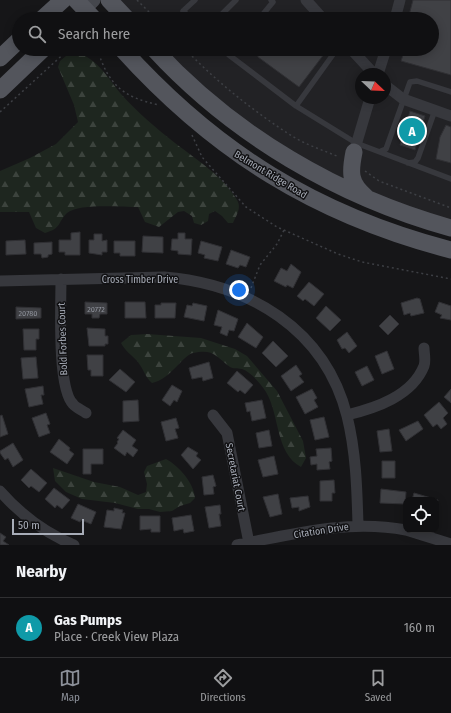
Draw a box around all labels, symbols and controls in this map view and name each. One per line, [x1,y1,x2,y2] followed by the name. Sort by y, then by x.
[12,12,439,56] search box
[26,23,48,45] icon: search
[58,25,130,43] text: Search here
[355,68,391,104] north arrow
[399,116,425,146] pin: A
[232,148,309,201] street label: Belmont Ridge Road
[102,274,178,286] street label: Cross Timber Drive
[229,280,249,300] your location
[56,302,70,376] street label: Bold Forbes Court
[87,305,105,314] house number: 20772
[19,309,37,318] house number: 20780
[223,442,248,513] street label: Secretariat Court
[403,497,439,533] map controls
[403,497,439,533] button: locate
[12,517,84,536] scale bar
[18,519,40,532] text: 50 m
[293,521,350,541] street label: Citation Drive
[16,561,67,582] text: Nearby
[54,611,122,629] text: Gas Pumps
[25,620,33,635] text: A
[404,620,435,635] text: 160 m
[54,629,179,644] text: Place · Creek View Plaza
[59,667,81,704] tab: Map
[200,667,246,704] tab: Directions
[365,667,392,704] tab: Saved

